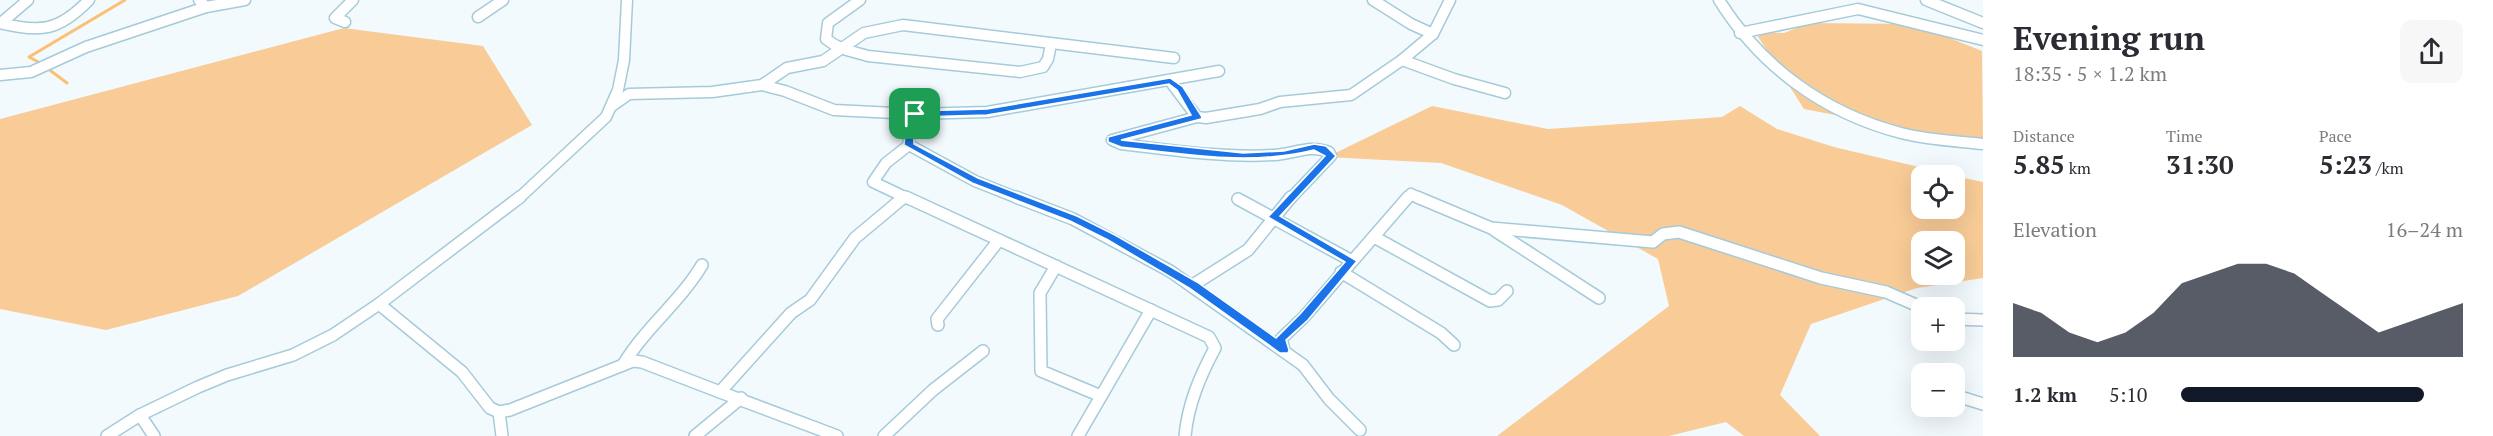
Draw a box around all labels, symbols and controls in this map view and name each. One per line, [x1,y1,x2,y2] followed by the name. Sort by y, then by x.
[2013,16,2205,59] text: Evening run
[2400,20,2463,83] button: share
[2013,60,2167,87] text: 18:35 · 5 × 1.2 km
[889,88,940,139] pin
[898,97,931,130] icon: arrive
[2013,125,2075,147] text: Distance
[2166,125,2203,147] text: Time
[2319,125,2352,147] text: Pace
[2013,147,2065,181] text: 5.85
[2166,147,2234,181] text: 31:30
[2319,147,2372,181] text: 5:23
[2065,157,2091,179] text: km
[2372,157,2403,179] text: /km
[1911,165,1965,417] map controls
[1911,165,1965,219] button: locate
[2013,216,2097,243] text: Elevation
[2386,216,2463,243] text: 16–24 m
[1911,231,1965,285] button: layers
[1911,297,1965,351] button: +
[1911,363,1965,417] button: −
[2013,381,2077,408] text: 1.2 km
[2109,381,2148,408] text: 5:10

